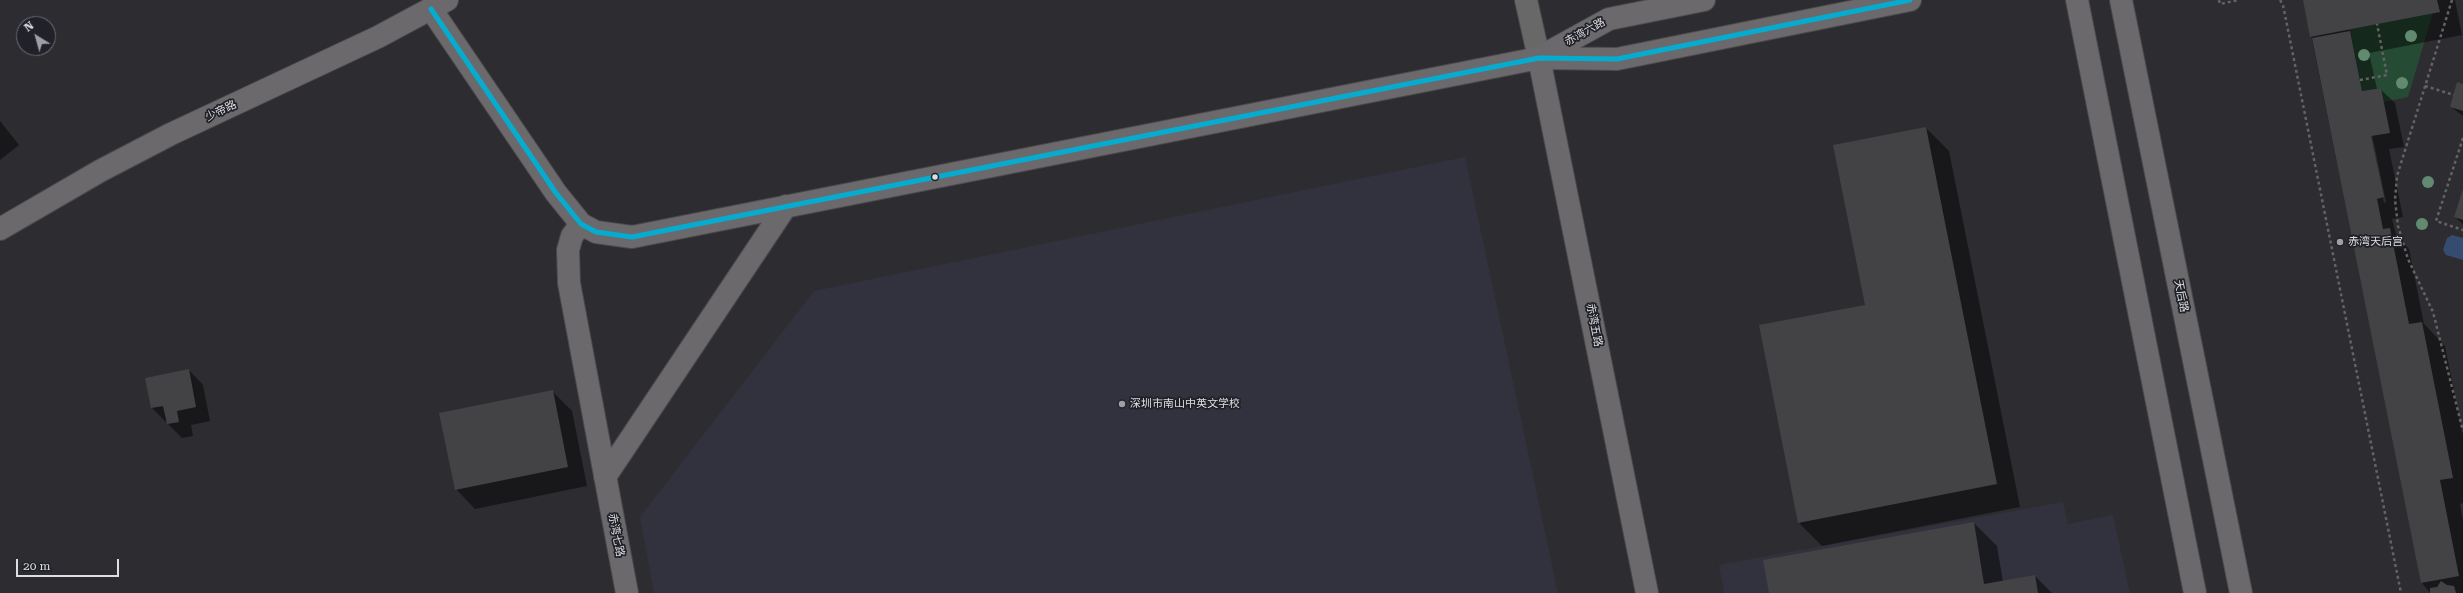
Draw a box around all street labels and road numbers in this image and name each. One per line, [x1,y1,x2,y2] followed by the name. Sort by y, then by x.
[1563,16,1607,48] street label: 赤湾六路
[203,98,239,124] street label: 少帝路
[2171,279,2191,313] street label: 天后路
[1583,302,1605,348] street label: 赤湾五路
[605,512,627,558] street label: 赤湾七路

